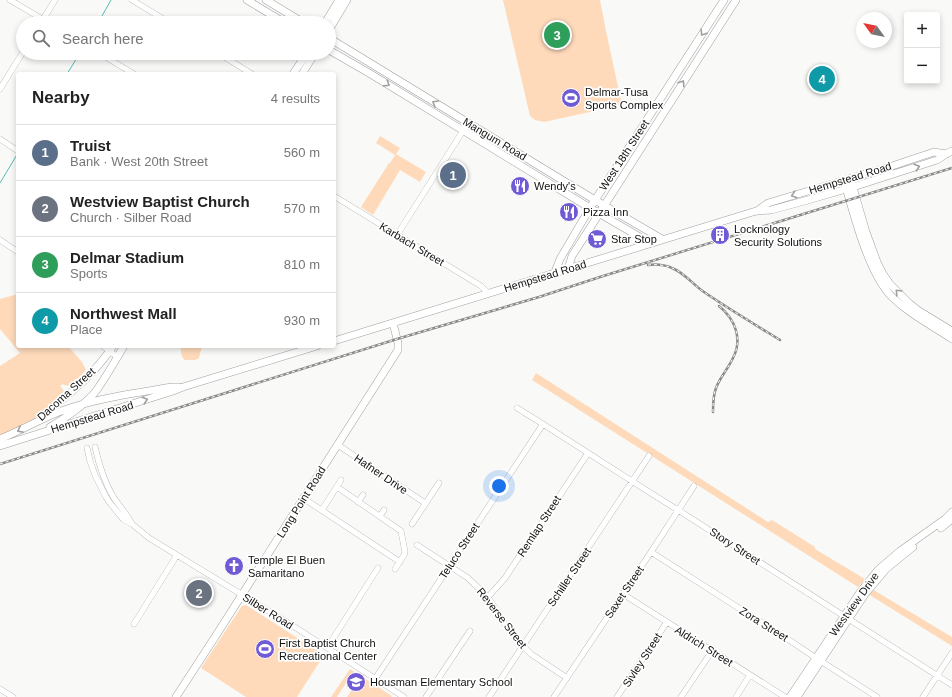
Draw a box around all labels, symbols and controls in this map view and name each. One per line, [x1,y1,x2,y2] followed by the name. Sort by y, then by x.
[856,12,892,48] north arrow
[904,12,940,84] map controls
[904,12,940,48] button: +
[16,16,336,60] search box
[544,20,570,50] pin: 3
[30,27,52,49] icon: search
[700,28,707,35] one-way arrow
[62,30,144,47] text: Search here
[904,48,940,84] button: −
[809,64,835,94] pin: 4
[383,79,390,86] one-way arrow
[677,80,685,87] one-way arrow
[585,86,664,111] place label: Delmar-Tusa Sports Complex
[560,87,582,109] sports icon: Delmar-Tusa Sports Complex
[32,88,90,107] text: Nearby
[271,91,320,106] text: 4 results
[432,100,439,107] one-way arrow
[461,115,529,163] street label: Mangum Road
[597,117,651,193] street label: West 18th Street
[70,137,111,154] text: Truist
[41,145,49,160] text: 1
[284,145,320,160] text: 560 m
[70,154,208,169] text: Bank · West 20th Street
[440,160,466,190] pin: 1
[807,160,893,196] street label: Hempstead Road
[913,163,920,172] one-way arrow
[509,175,531,197] restaurant icon: Wendy's
[534,180,576,192] place label: Wendy's
[790,190,797,199] one-way arrow
[70,193,250,210] text: Westview Baptist Church
[41,201,49,216] text: 2
[284,201,320,216] text: 570 m
[558,201,580,223] restaurant icon: Pizza Inn
[583,206,628,218] place label: Pizza Inn
[70,210,191,225] text: Church · Silber Road
[377,220,447,268] street label: Karbach Street
[734,223,823,248] place label: Locknology Security Solutions
[709,224,731,246] building icon: Locknology Security Solutions
[586,228,608,250] supermarket icon: Star Stop
[611,233,657,245] place label: Star Stop
[70,249,184,266] text: Delmar Stadium
[41,257,49,272] text: 3
[284,257,320,272] text: 810 m
[502,258,588,294] street label: Hempstead Road
[70,266,108,281] text: Sports
[895,289,903,297] one-way arrow
[70,305,177,322] text: Northwest Mall
[41,313,49,328] text: 4
[284,313,320,328] text: 930 m
[70,322,103,337] text: Place
[35,365,97,423] street label: Dacoma Street
[141,396,148,405] one-way arrow
[49,399,135,435] street label: Hempstead Road
[17,425,24,432] one-way arrow
[352,452,410,496] street label: Hafner Drive
[274,464,328,540] street label: Long Point Road
[489,476,509,496] your location
[515,493,563,559] street label: Remlap Street
[436,521,482,581] street label: Teluco Street
[707,525,763,567] street label: Story Street
[545,545,593,609] street label: Schiller Street
[248,554,325,579] place label: Temple El Buen Samaritano
[223,555,245,577] church icon: Temple El Buen Samaritano
[602,564,646,620] street label: Saxet Street
[827,570,881,638] street label: Westview Drive
[186,578,212,608] pin: 2
[475,585,529,651] street label: Reverse Street
[240,591,296,631] street label: Silber Road
[737,604,791,644] street label: Zora Street
[673,623,735,669] street label: Aldrich Street
[620,631,664,689] street label: Sivley Street
[279,637,377,662] place label: First Baptist Church Recreational Center
[254,638,276,660] sports icon: First Baptist Church Recreational Center
[345,671,367,693] school or university icon: Housman Elementary School
[370,676,512,688] place label: Housman Elementary School

